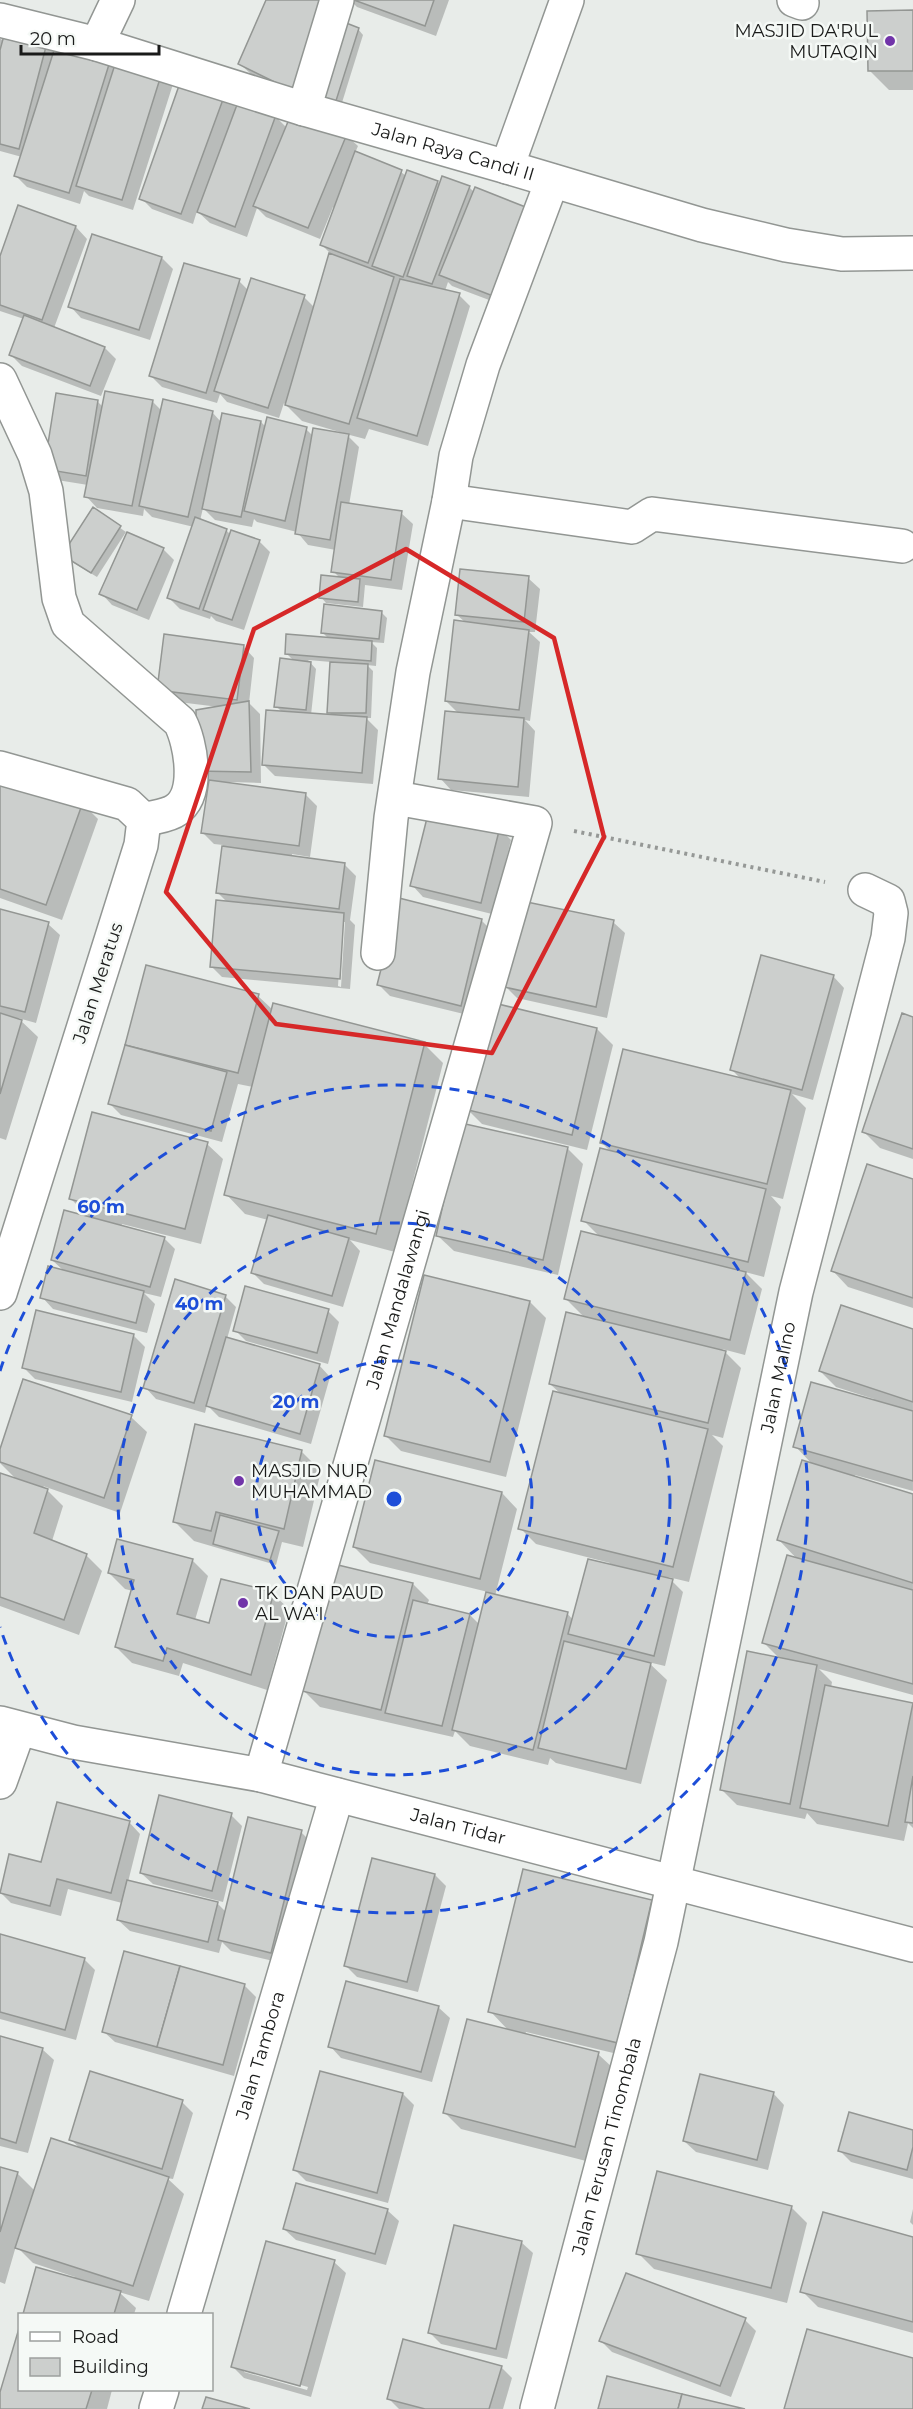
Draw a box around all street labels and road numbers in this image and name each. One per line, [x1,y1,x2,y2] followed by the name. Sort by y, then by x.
[368,118,537,186] street label: Jalan Raya Candi II
[68,920,128,1047] street label: Jalan Meratus
[361,1207,434,1393] street label: Jalan Mandalawangi
[756,1320,801,1436] street label: Jalan Malino
[407,1803,508,1849] street label: Jalan Tidar
[231,1989,290,2122] street label: Jalan Tambora
[567,2035,646,2258] street label: Jalan Terusan Tinombala

